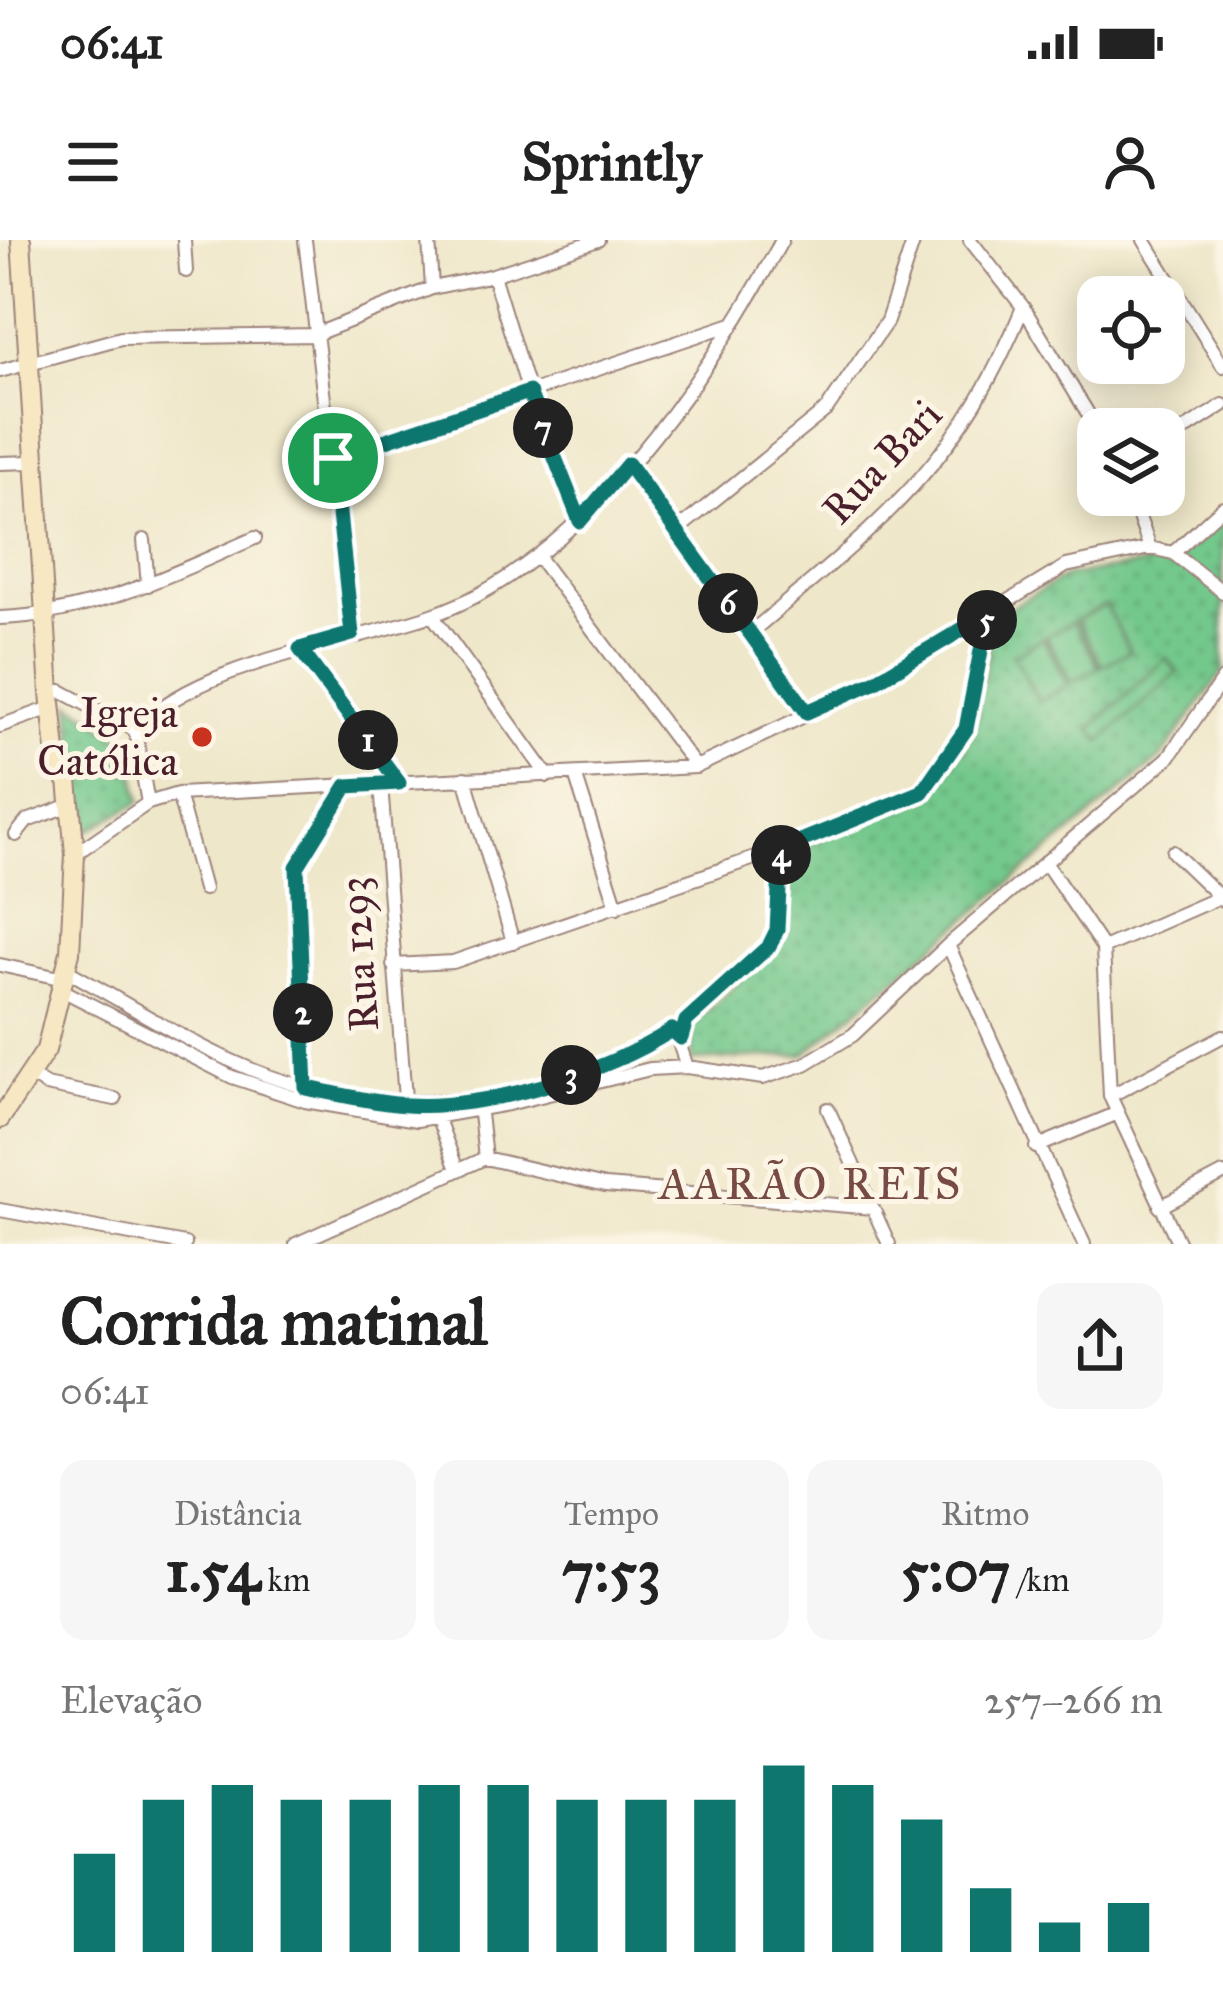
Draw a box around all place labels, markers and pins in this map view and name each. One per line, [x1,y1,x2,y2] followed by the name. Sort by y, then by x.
[513,398,573,458] pin: 7
[282,407,384,509] pin
[698,573,758,633] pin: 6
[957,590,1017,650] pin: 5
[37,687,178,787] place label: Igreja Católica
[338,710,398,770] pin: 1
[189,724,215,750] marker: Igreja Católica
[751,825,811,885] pin: 4
[273,983,333,1043] pin: 2
[541,1045,601,1105] pin: 3

